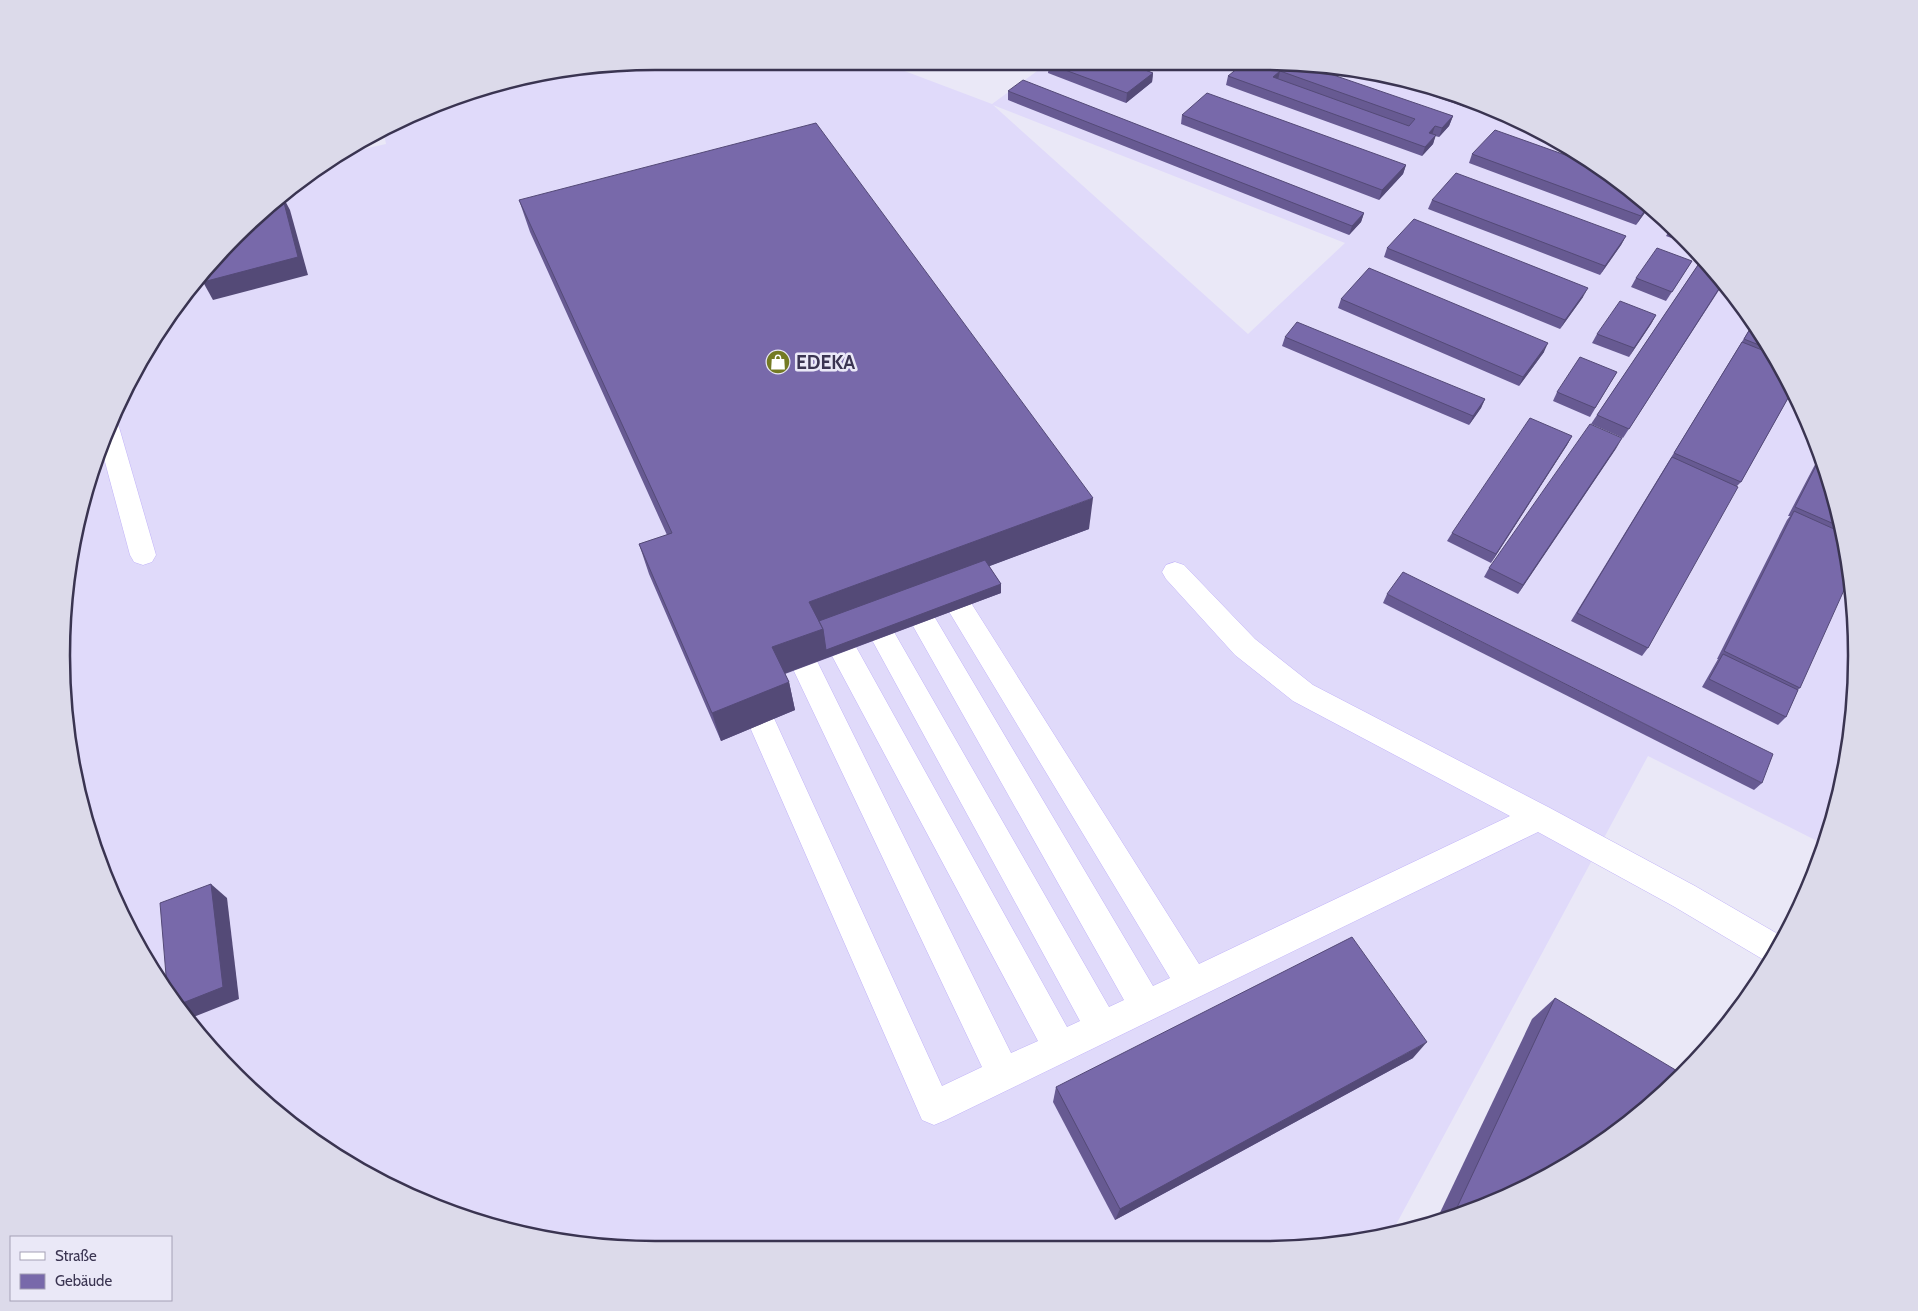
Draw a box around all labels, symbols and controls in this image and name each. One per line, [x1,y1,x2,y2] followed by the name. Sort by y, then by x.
[765,349,791,375] shop icon: EDEKA
[796,351,855,374] place label: EDEKA
[10,1236,172,1301] legend
[55,1247,97,1265] text: Straße
[55,1272,112,1290] text: Gebäude

